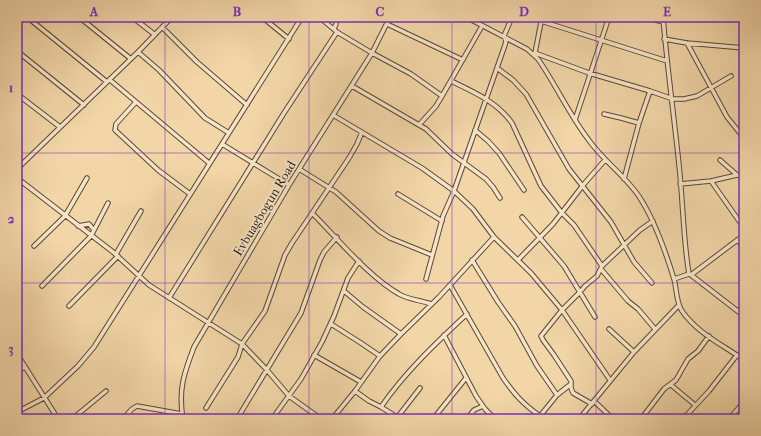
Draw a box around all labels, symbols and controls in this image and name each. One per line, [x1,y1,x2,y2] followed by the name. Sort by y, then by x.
[89,4,99,19] text: A
[233,4,242,19] text: B
[376,4,385,19] text: C
[519,4,529,19] text: D
[663,4,671,19] text: E
[9,80,14,95] text: 1
[230,157,299,259] street label: Evbuagbogun Road
[8,211,15,226] text: 2
[8,341,14,357] text: 3

